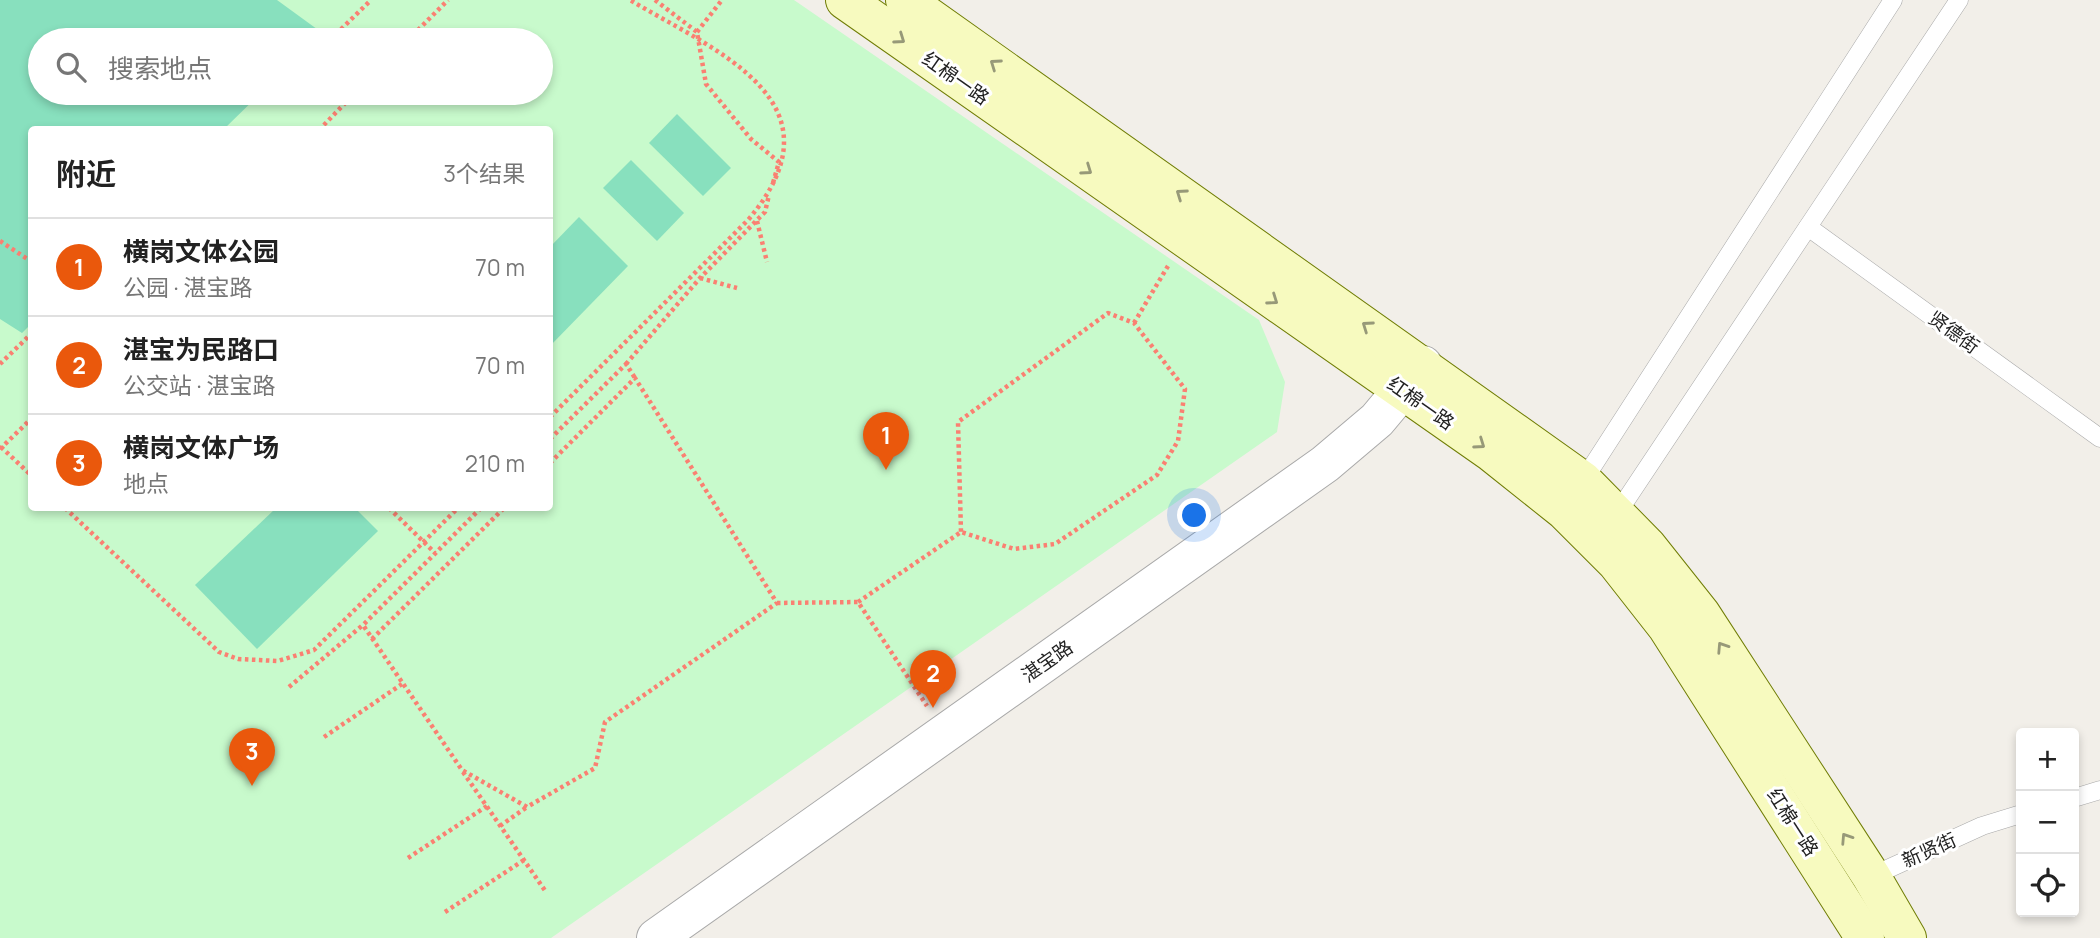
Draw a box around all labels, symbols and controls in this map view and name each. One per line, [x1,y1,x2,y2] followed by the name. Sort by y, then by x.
[28,28,553,105] search box
[892,31,905,43] one-way arrow
[917,46,995,110] street label: 红棉一路
[52,48,90,86] icon: search
[108,50,212,86] text: 搜索地点
[990,60,1003,72] one-way arrow
[56,153,116,194] text: 附近
[443,157,525,189] text: 3个结果
[1079,162,1092,174] one-way arrow
[1176,190,1189,202] one-way arrow
[123,233,279,269] text: 横岗文体公园
[74,251,84,283] text: 1
[475,251,525,283] text: 70 m
[123,271,252,303] text: 公园 · 湛宝路
[1265,292,1278,304] one-way arrow
[1923,305,1985,359] street label: 贤德街
[1362,322,1375,334] one-way arrow
[123,331,279,367] text: 湛宝为民路口
[72,349,86,381] text: 2
[475,349,525,381] text: 70 m
[123,369,275,401] text: 公交站 · 湛宝路
[1382,371,1460,435] street label: 红棉一路
[863,412,909,470] pin: 1
[123,429,279,465] text: 横岗文体广场
[1472,436,1485,449] one-way arrow
[72,447,86,479] text: 3
[465,447,525,479] text: 210 m
[123,467,169,499] text: 地点
[1177,498,1211,532] your location
[1016,634,1078,688] street label: 湛宝路
[1718,642,1731,655] one-way arrow
[910,650,956,708] pin: 2
[229,728,275,786] pin: 3
[2016,728,2079,917] map controls
[2016,728,2079,791] button: +
[1761,783,1825,861] street label: 红棉一路
[2016,791,2079,854] button: −
[1898,827,1960,873] street label: 新贤街
[1842,833,1854,846] one-way arrow
[2016,854,2079,917] button: locate

